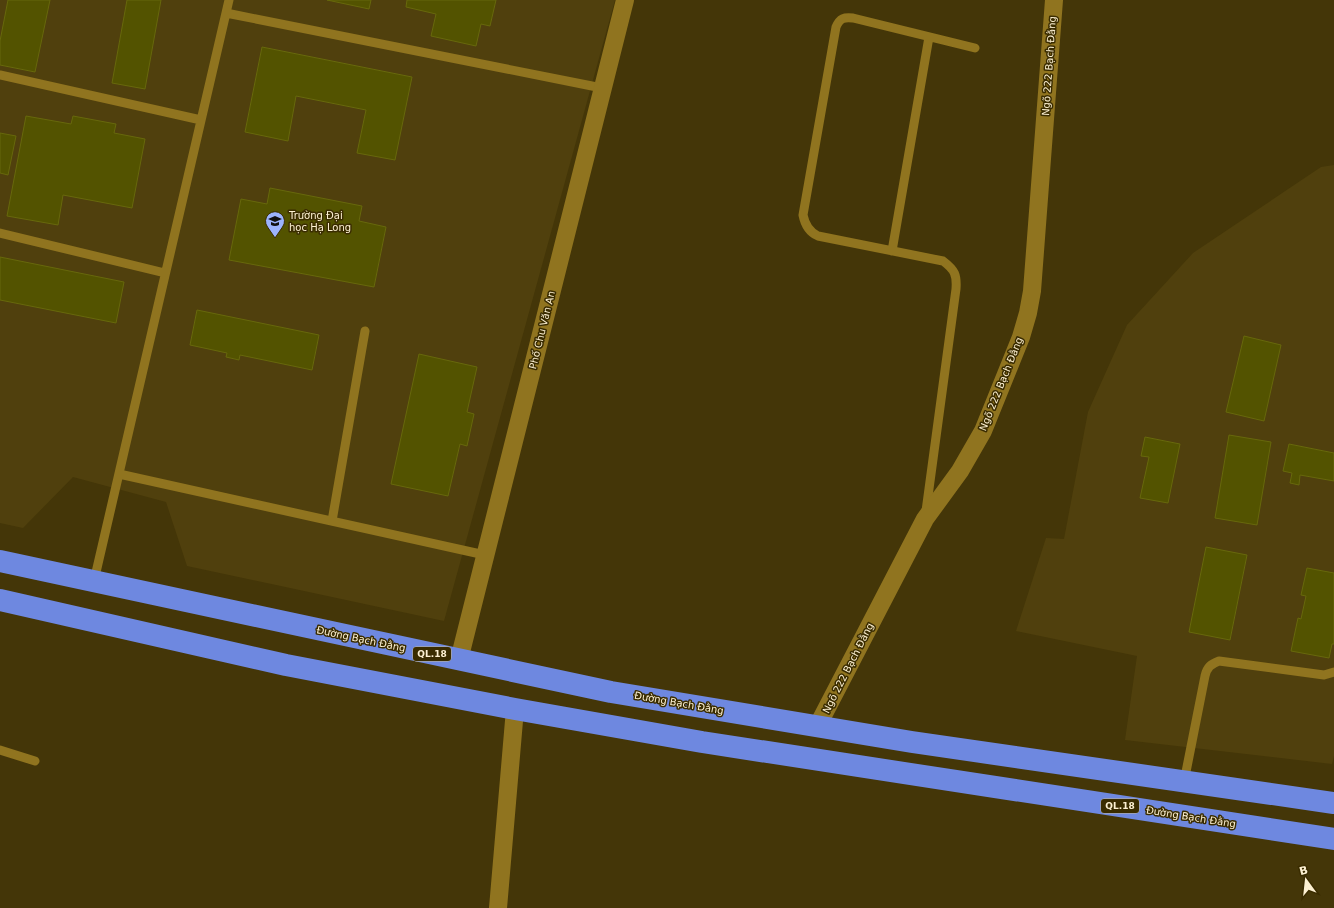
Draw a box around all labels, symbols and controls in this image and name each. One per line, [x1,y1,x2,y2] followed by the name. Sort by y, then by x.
[1039,16,1059,116] street label: Ngõ 222 Bạch Đằng
[264,210,286,238] school or university icon: Trường Đại học Hạ Long
[288,210,351,234] place label: Trường Đại học Hạ Long
[527,290,557,370] street label: Phố Chu Văn An
[976,335,1026,433] street label: Ngõ 222 Bạch Đằng
[820,621,876,715] street label: Ngõ 222 Bạch Đằng
[315,623,407,655] street label: Đường Bạch Đằng
[413,647,451,661] road number: QL.18
[633,689,725,717] street label: Đường Bạch Đằng
[1101,799,1139,813] road number: QL.18
[1145,803,1237,831] street label: Đường Bạch Đằng
[1286,860,1326,900] north arrow
[1298,863,1309,878] text: B

